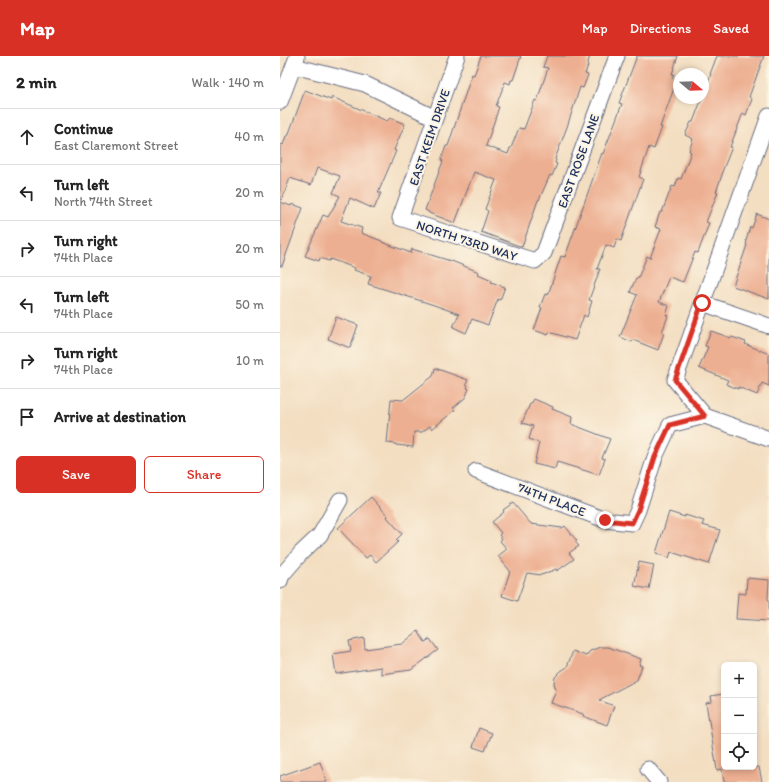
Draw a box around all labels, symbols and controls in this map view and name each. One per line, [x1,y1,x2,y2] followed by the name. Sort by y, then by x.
[20,17,55,40] text: Map
[582,20,608,37] text: Map
[630,20,691,37] text: Directions
[713,20,749,37] text: Saved
[673,68,709,104] north arrow
[16,72,56,92] text: 2 min
[192,75,264,90] text: Walk · 140 m
[406,87,453,187] street label: EAST KEIM DRIVE
[555,112,602,210] street label: EAST ROSE LANE
[54,120,113,138] text: Continue
[16,126,38,148] icon: ahead
[234,129,264,144] text: 40 m
[54,138,178,153] text: East Claremont Street
[54,176,109,194] text: Turn left
[16,182,38,204] icon: left
[235,185,264,200] text: 20 m
[54,194,153,209] text: North 74th Street
[414,217,520,264] street label: NORTH 73RD WAY
[54,232,118,250] text: Turn right
[16,238,38,260] icon: right
[235,241,264,256] text: 20 m
[54,250,113,265] text: 74th Place
[54,288,109,306] text: Turn left
[16,294,38,316] icon: left
[693,294,711,312] route start
[235,297,264,312] text: 50 m
[54,306,113,321] text: 74th Place
[54,344,118,362] text: Turn right
[16,350,38,372] icon: right
[236,353,264,368] text: 10 m
[54,362,113,377] text: 74th Place
[16,406,38,428] icon: arrive
[54,408,186,426] text: Arrive at destination
[16,456,136,493] button: Save
[144,456,264,493] button: Share
[516,480,588,519] street label: 74TH PLACE
[596,511,614,529] route end
[721,662,757,770] map controls
[721,662,757,698] button: +
[721,698,757,734] button: −
[721,734,757,770] button: locate

